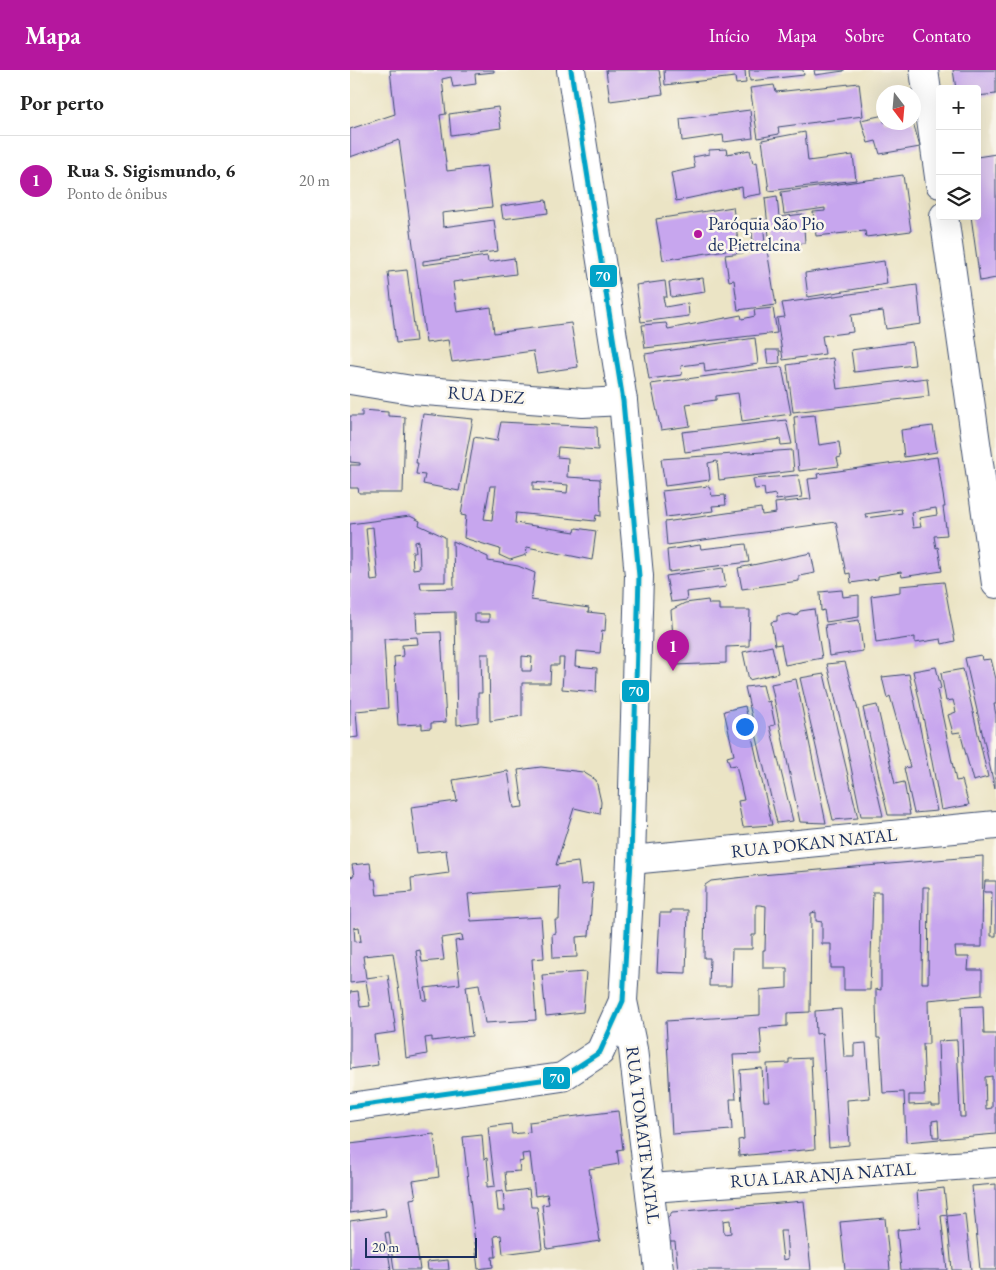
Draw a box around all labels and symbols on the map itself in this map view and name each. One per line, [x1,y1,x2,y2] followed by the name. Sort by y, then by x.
[876,85,921,130] north arrow
[708,212,825,256] place label: Paróquia São Pio de Pietrelcina
[692,228,704,240] marker: Paróquia São Pio de Pietrelcina
[589,264,618,288] line badge: 70
[596,267,611,285] text: 70
[447,380,525,409] street label: RUA DEZ
[657,630,689,671] pin: 1
[621,679,650,703] line badge: 70
[629,682,644,700] text: 70
[732,714,758,740] your location
[730,822,899,863] street label: RUA POKAN NATAL
[621,1045,666,1226] street label: RUA TOMATE NATAL
[542,1066,571,1090] line badge: 70
[550,1069,565,1087] text: 70
[729,1157,917,1192] street label: RUA LARANJA NATAL
[365,1235,478,1258] scale bar

